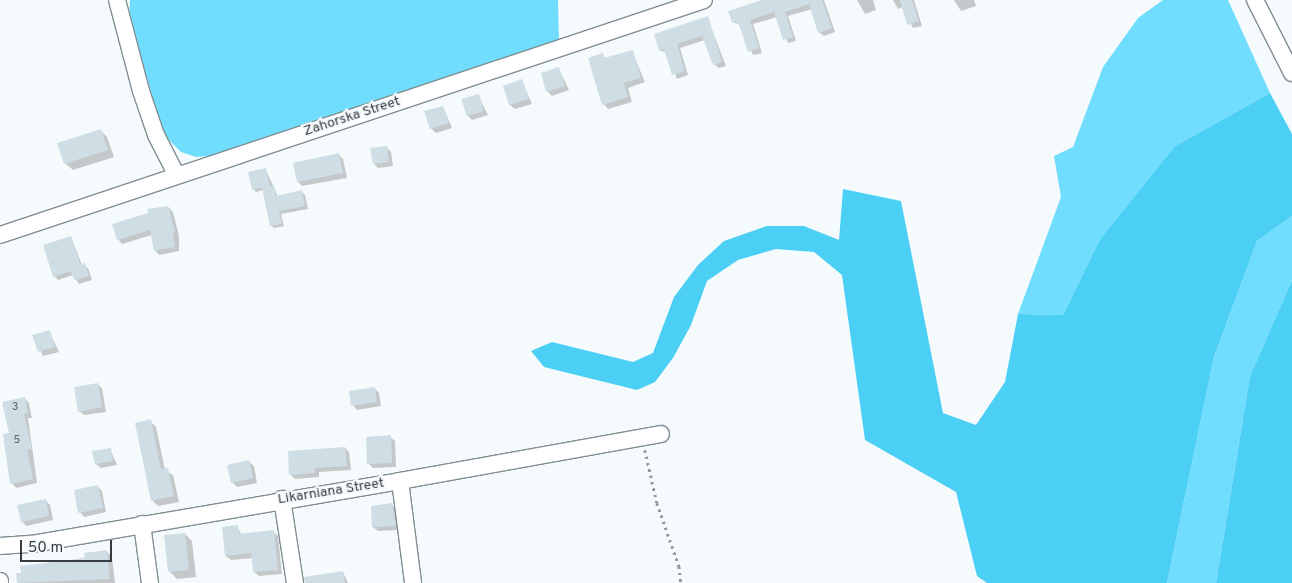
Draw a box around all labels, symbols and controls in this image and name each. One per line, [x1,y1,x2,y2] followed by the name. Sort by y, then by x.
[302,93,402,141] street label: Zahorska Street
[12,400,18,414] house number: 3
[14,433,20,447] house number: 5
[277,475,385,509] street label: Likarniana Street
[22,530,115,562] scale bar
[28,539,63,558] text: 50 m

